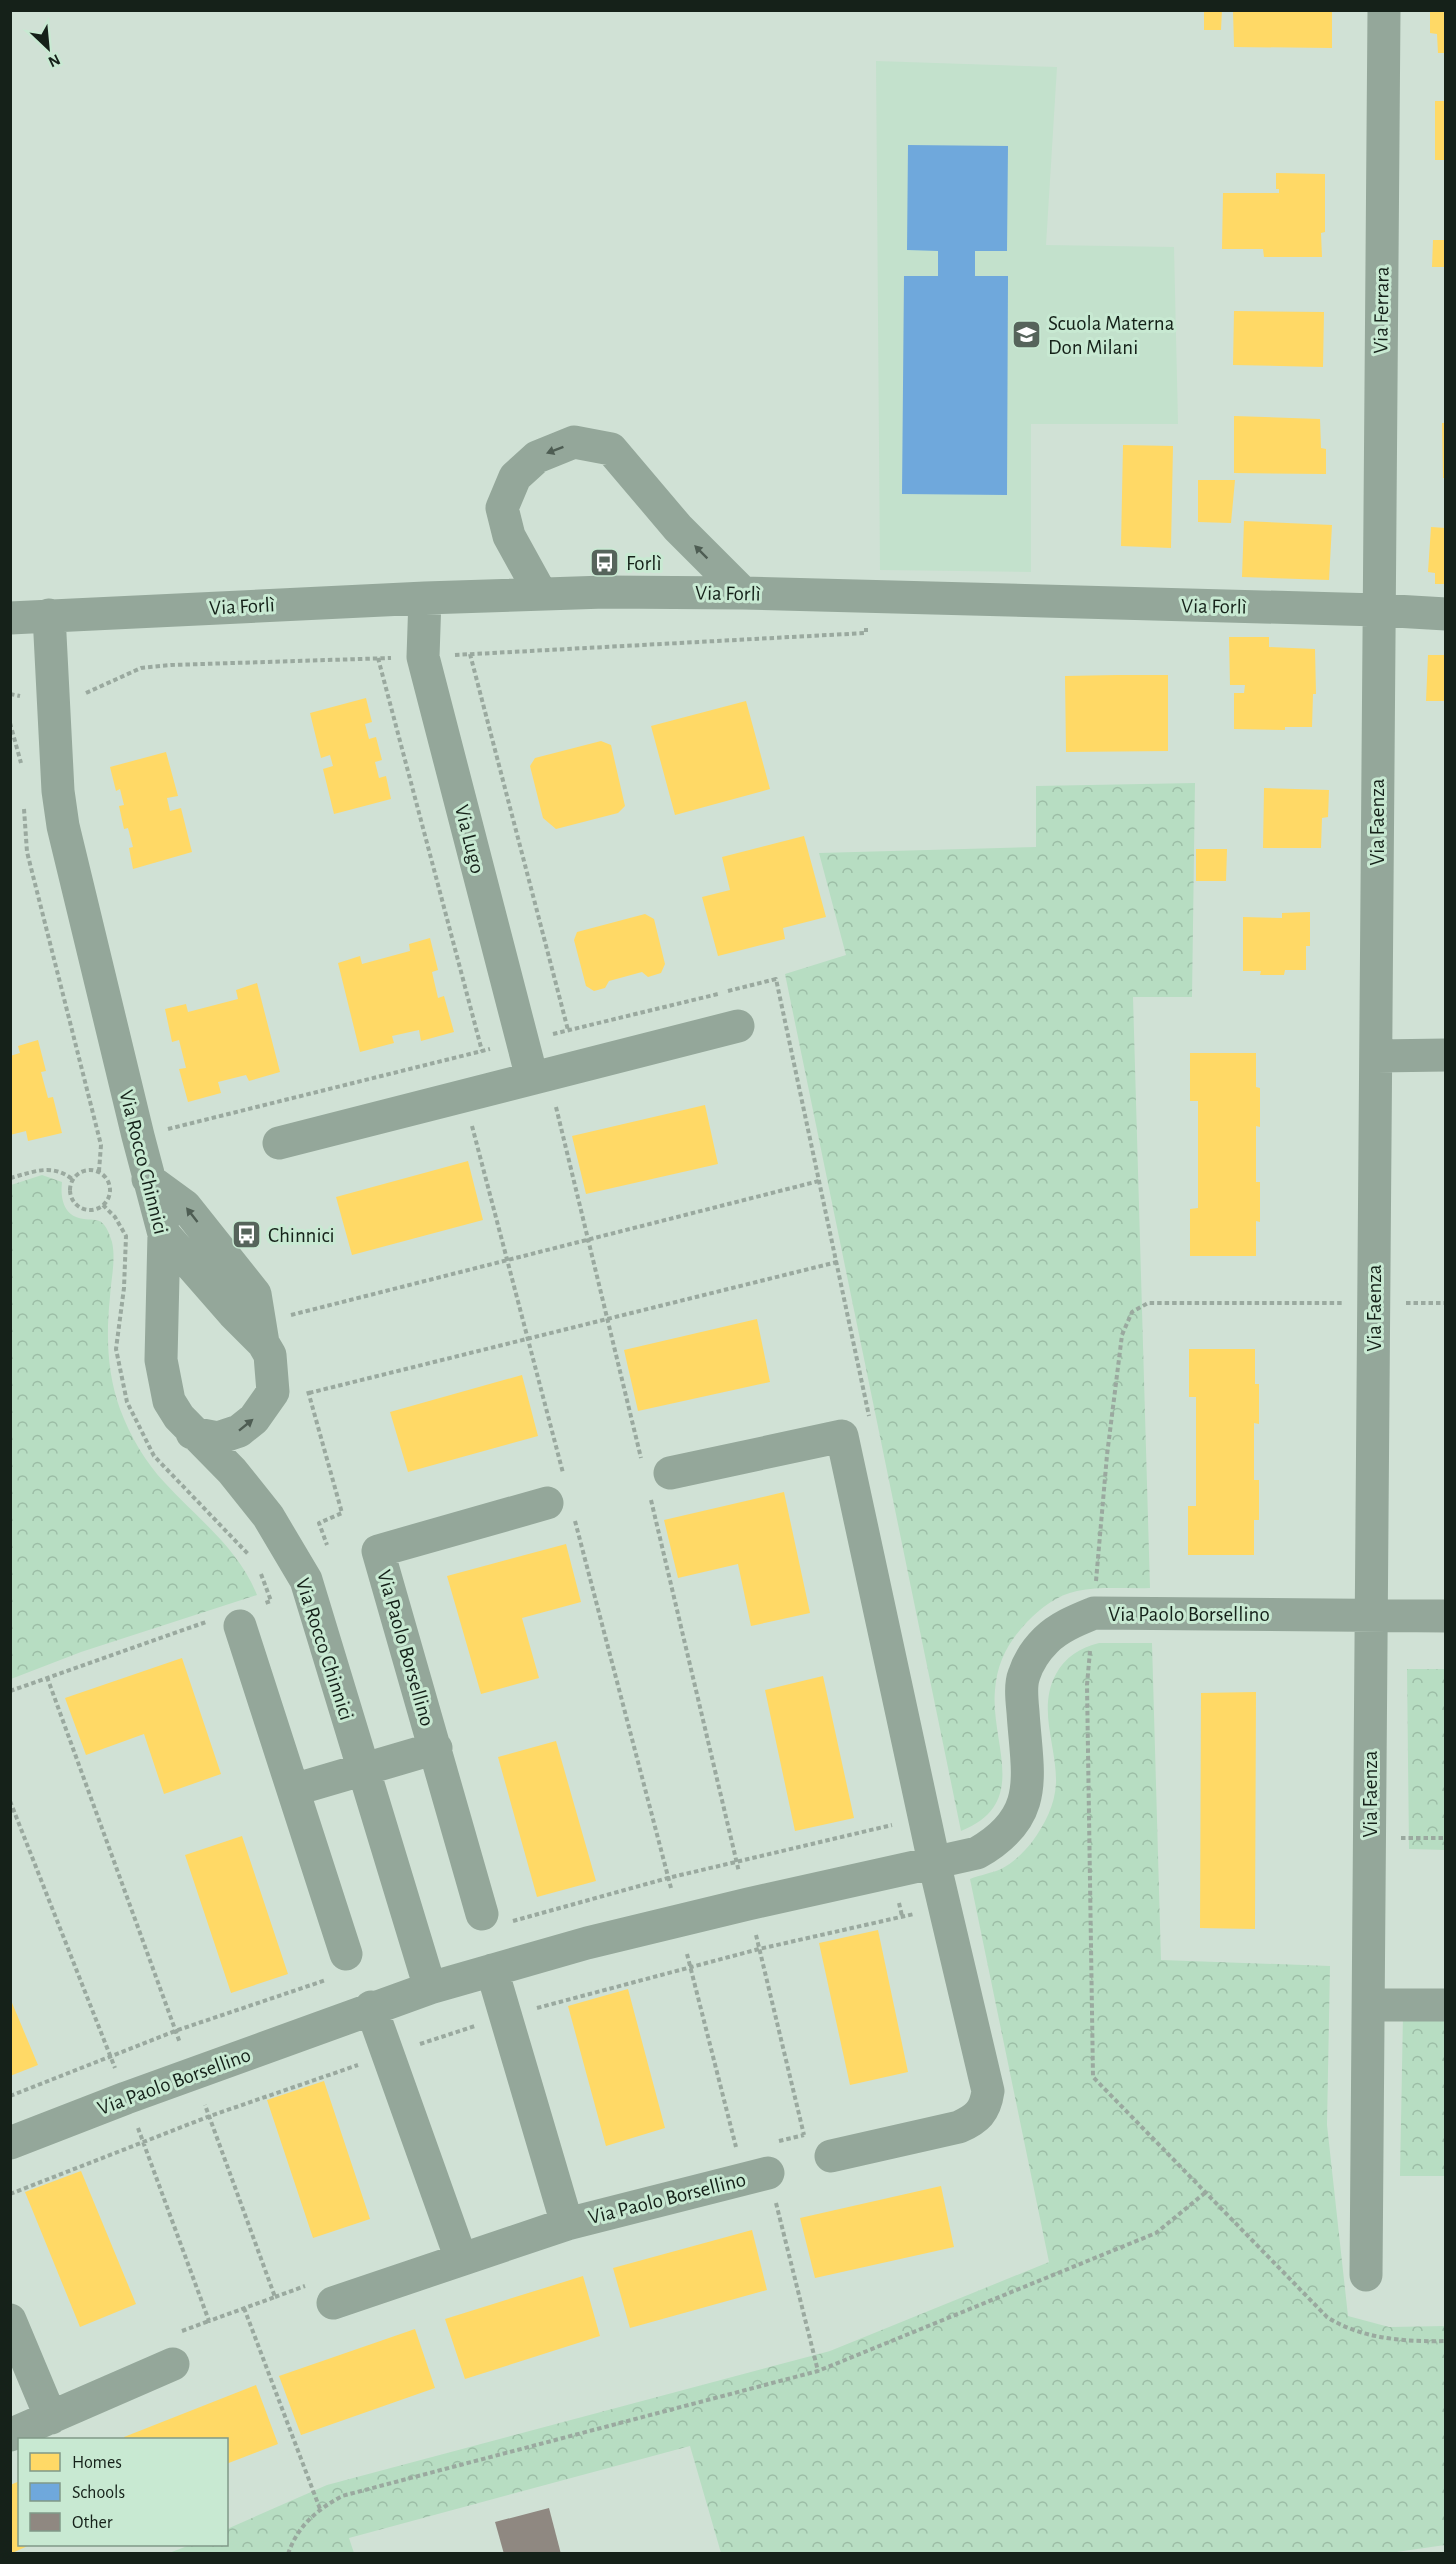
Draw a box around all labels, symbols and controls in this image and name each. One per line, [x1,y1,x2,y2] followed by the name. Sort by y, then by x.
[18,18,78,78] north arrow
[46,51,63,70] text: N
[1370,266,1393,354] street label: Via Ferrara
[1048,313,1175,358] place label: Scuola Materna Don Milani
[1011,319,1043,351] school or university icon: Scuola Materna Don Milani
[545,445,563,455] one-way arrow
[695,545,709,559] one-way arrow
[589,547,621,579] bus stop icon: Forlì
[626,553,662,574] place label: Forlì
[695,582,761,605] street label: Via Forlì
[209,594,275,619] street label: Via Forlì
[1181,595,1247,618] street label: Via Forlì
[1367,778,1388,866] street label: Via Faenza
[451,803,488,876] street label: Via Lugo
[115,1088,172,1236] street label: Via Rocco Chinnici
[185,1207,198,1223] one-way arrow
[231,1219,263,1251] bus stop icon: Chinnici
[268,1225,335,1246] place label: Chinnici
[1364,1264,1385,1352] street label: Via Faenza
[239,1419,254,1432] one-way arrow
[373,1568,438,1729] street label: Via Paolo Borsellino
[292,1576,357,1723] street label: Via Rocco Chinnici
[1108,1604,1270,1625] street label: Via Paolo Borsellino
[1360,1750,1381,1838] street label: Via Faenza
[95,2044,254,2119] street label: Via Paolo Borsellino
[586,2169,748,2228] street label: Via Paolo Borsellino
[18,2438,228,2546] legend
[72,2454,122,2472] text: Homes
[72,2484,125,2502] text: Schools
[72,2514,113,2532] text: Other

